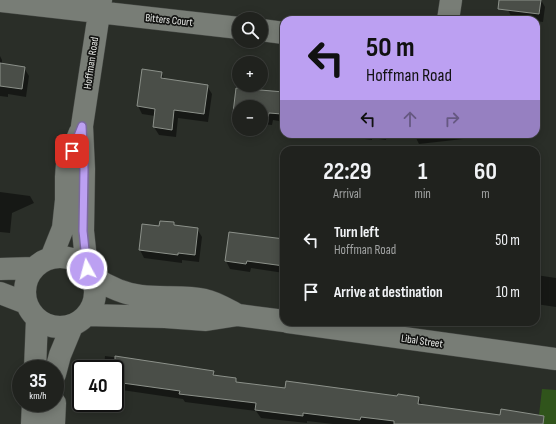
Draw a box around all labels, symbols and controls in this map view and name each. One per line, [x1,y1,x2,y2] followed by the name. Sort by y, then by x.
[145,11,194,29] street label: Bitters Court
[232,12,268,136] map controls
[232,12,268,48] button: search
[366,31,415,64] text: 50 m
[300,32,352,84] icon: left
[81,36,101,90] street label: Hoffman Road
[232,56,268,92] button: +
[366,65,452,86] text: Hoffman Road
[232,100,268,136] button: −
[357,108,379,130] icon: left
[399,108,421,130] icon: ahead
[441,108,463,130] icon: right
[55,134,89,168] pin
[61,140,83,162] icon: arrive
[323,157,371,186] text: 22:29
[418,157,427,186] text: 1
[474,157,497,186] text: 60
[333,186,361,202] text: Arrival
[415,186,431,202] text: min
[481,186,490,202] text: m
[334,223,379,242] text: Turn left
[300,229,322,251] icon: left
[495,231,520,250] text: 50 m
[334,242,396,258] text: Hoffman Road
[66,248,108,290] position arrow
[300,281,322,303] icon: arrive
[334,283,443,302] text: Arrive at destination
[496,283,520,302] text: 10 m
[400,332,444,350] street label: Libal Street
[72,360,124,412] speed limit sign: 40
[29,369,47,393] text: 35
[29,390,47,402] text: km/h

